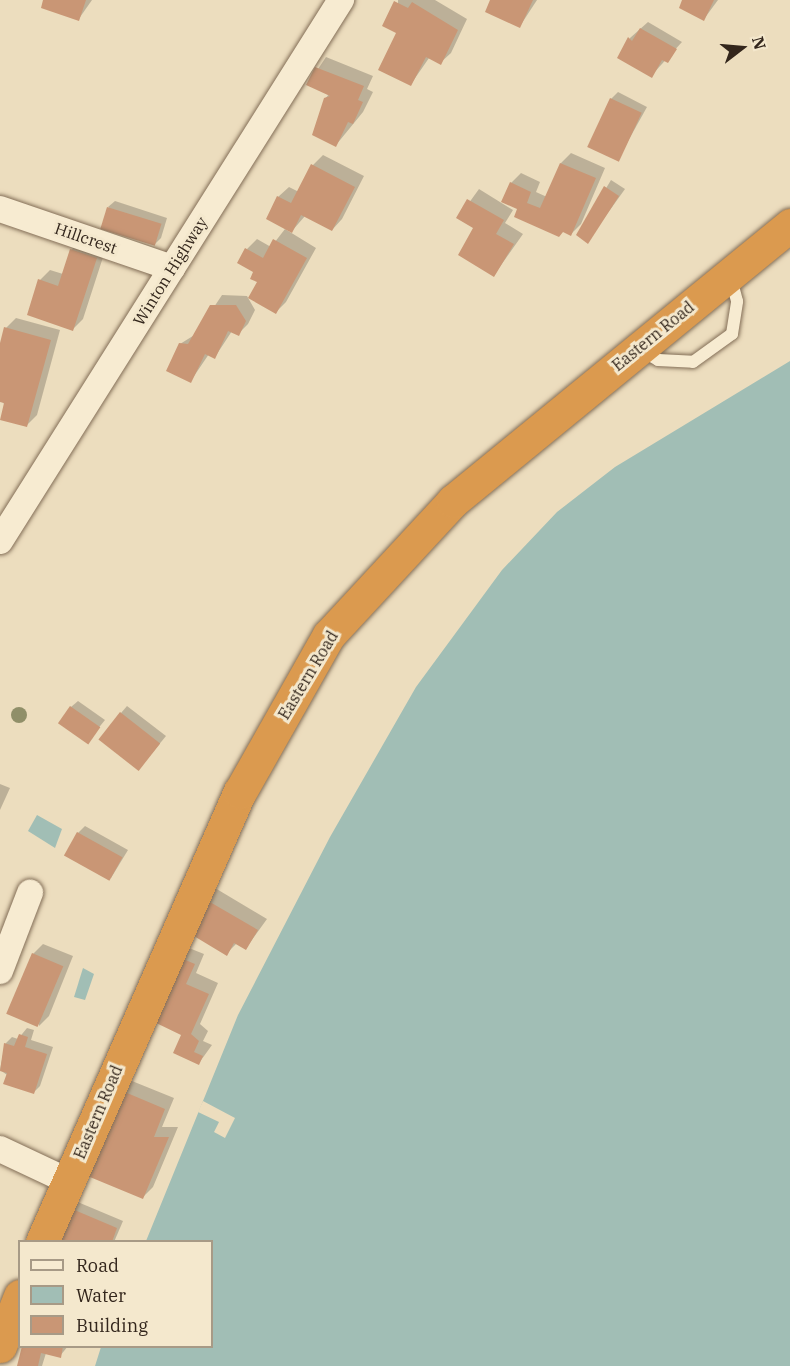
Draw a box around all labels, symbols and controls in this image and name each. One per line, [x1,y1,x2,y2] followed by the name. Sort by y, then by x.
[712,18,772,78] north arrow
[748,34,771,52] text: N
[129,213,211,329] street label: Winton Highway
[52,218,120,258] street label: Hillcrest
[608,297,698,375] street label: Eastern Road
[274,627,342,723] street label: Eastern Road
[70,1062,126,1162] street label: Eastern Road
[18,1240,213,1348] legend
[76,1254,119,1277] text: Road
[76,1284,126,1307] text: Water
[76,1314,148,1337] text: Building

